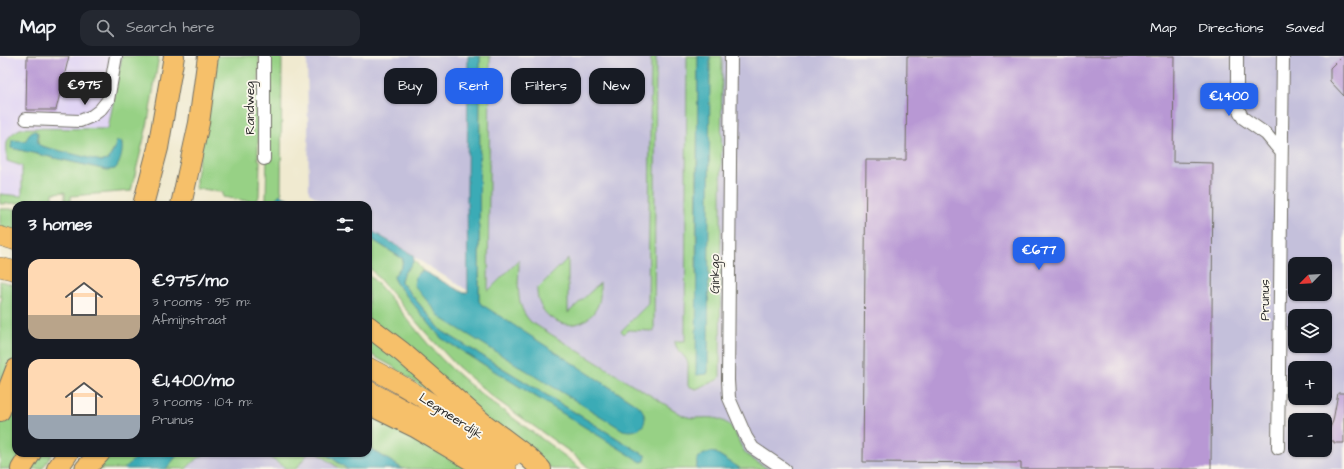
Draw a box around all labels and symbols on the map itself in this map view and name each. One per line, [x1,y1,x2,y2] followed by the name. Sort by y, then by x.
[61,72,109,106] pin: €975
[241,81,260,135] street label: Randweg
[1196,83,1262,117] pin: €1,400
[1015,237,1063,271] pin: €677
[706,254,725,294] street label: Ginkgo
[1288,257,1332,301] north arrow
[1256,279,1274,321] street label: Prunus
[415,389,487,444] street label: Legmeerdijk

